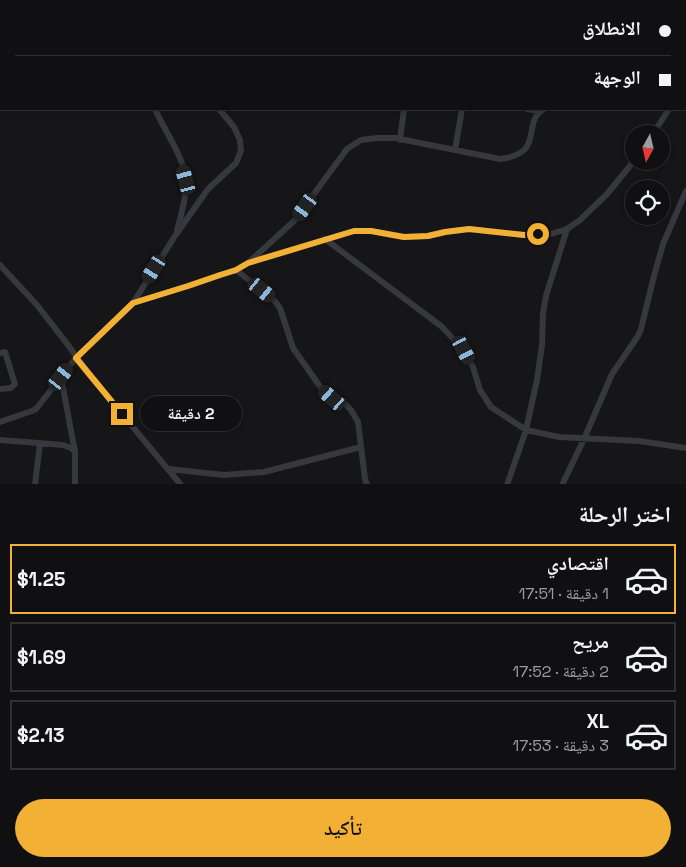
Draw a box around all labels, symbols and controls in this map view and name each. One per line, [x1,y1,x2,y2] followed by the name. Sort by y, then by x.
[582,16,641,41] text: الانطلاق
[593,65,641,90] text: الوجهة
[625,125,670,170] north arrow
[625,125,670,225] map controls
[174,164,197,196] car
[625,180,670,225] button: locate
[290,190,319,224] car
[527,223,549,245] route start
[139,252,168,286] car
[245,275,278,305] car
[450,333,477,367] car
[45,361,76,393] car
[315,382,348,414] car
[140,396,242,432] callout: 2 دقيقة
[111,403,133,425] route end
[168,403,214,424] text: 2 دقيقة
[579,500,671,528] text: اختر الرحلة
[547,551,609,576] text: اقتصادي
[624,557,669,602] icon: car
[17,567,65,592] text: $1.25
[519,583,609,604] text: 1 دقيقة · 17:51
[572,629,609,654] text: مريح
[624,635,669,680] icon: car
[17,645,66,670] text: $1.69
[513,661,609,682] text: 2 دقيقة · 17:52
[586,709,609,734] text: XL
[624,713,669,758] icon: car
[17,723,65,748] text: $2.13
[512,735,609,756] text: 3 دقيقة · 17:53
[15,799,671,857] button: تأكيد

